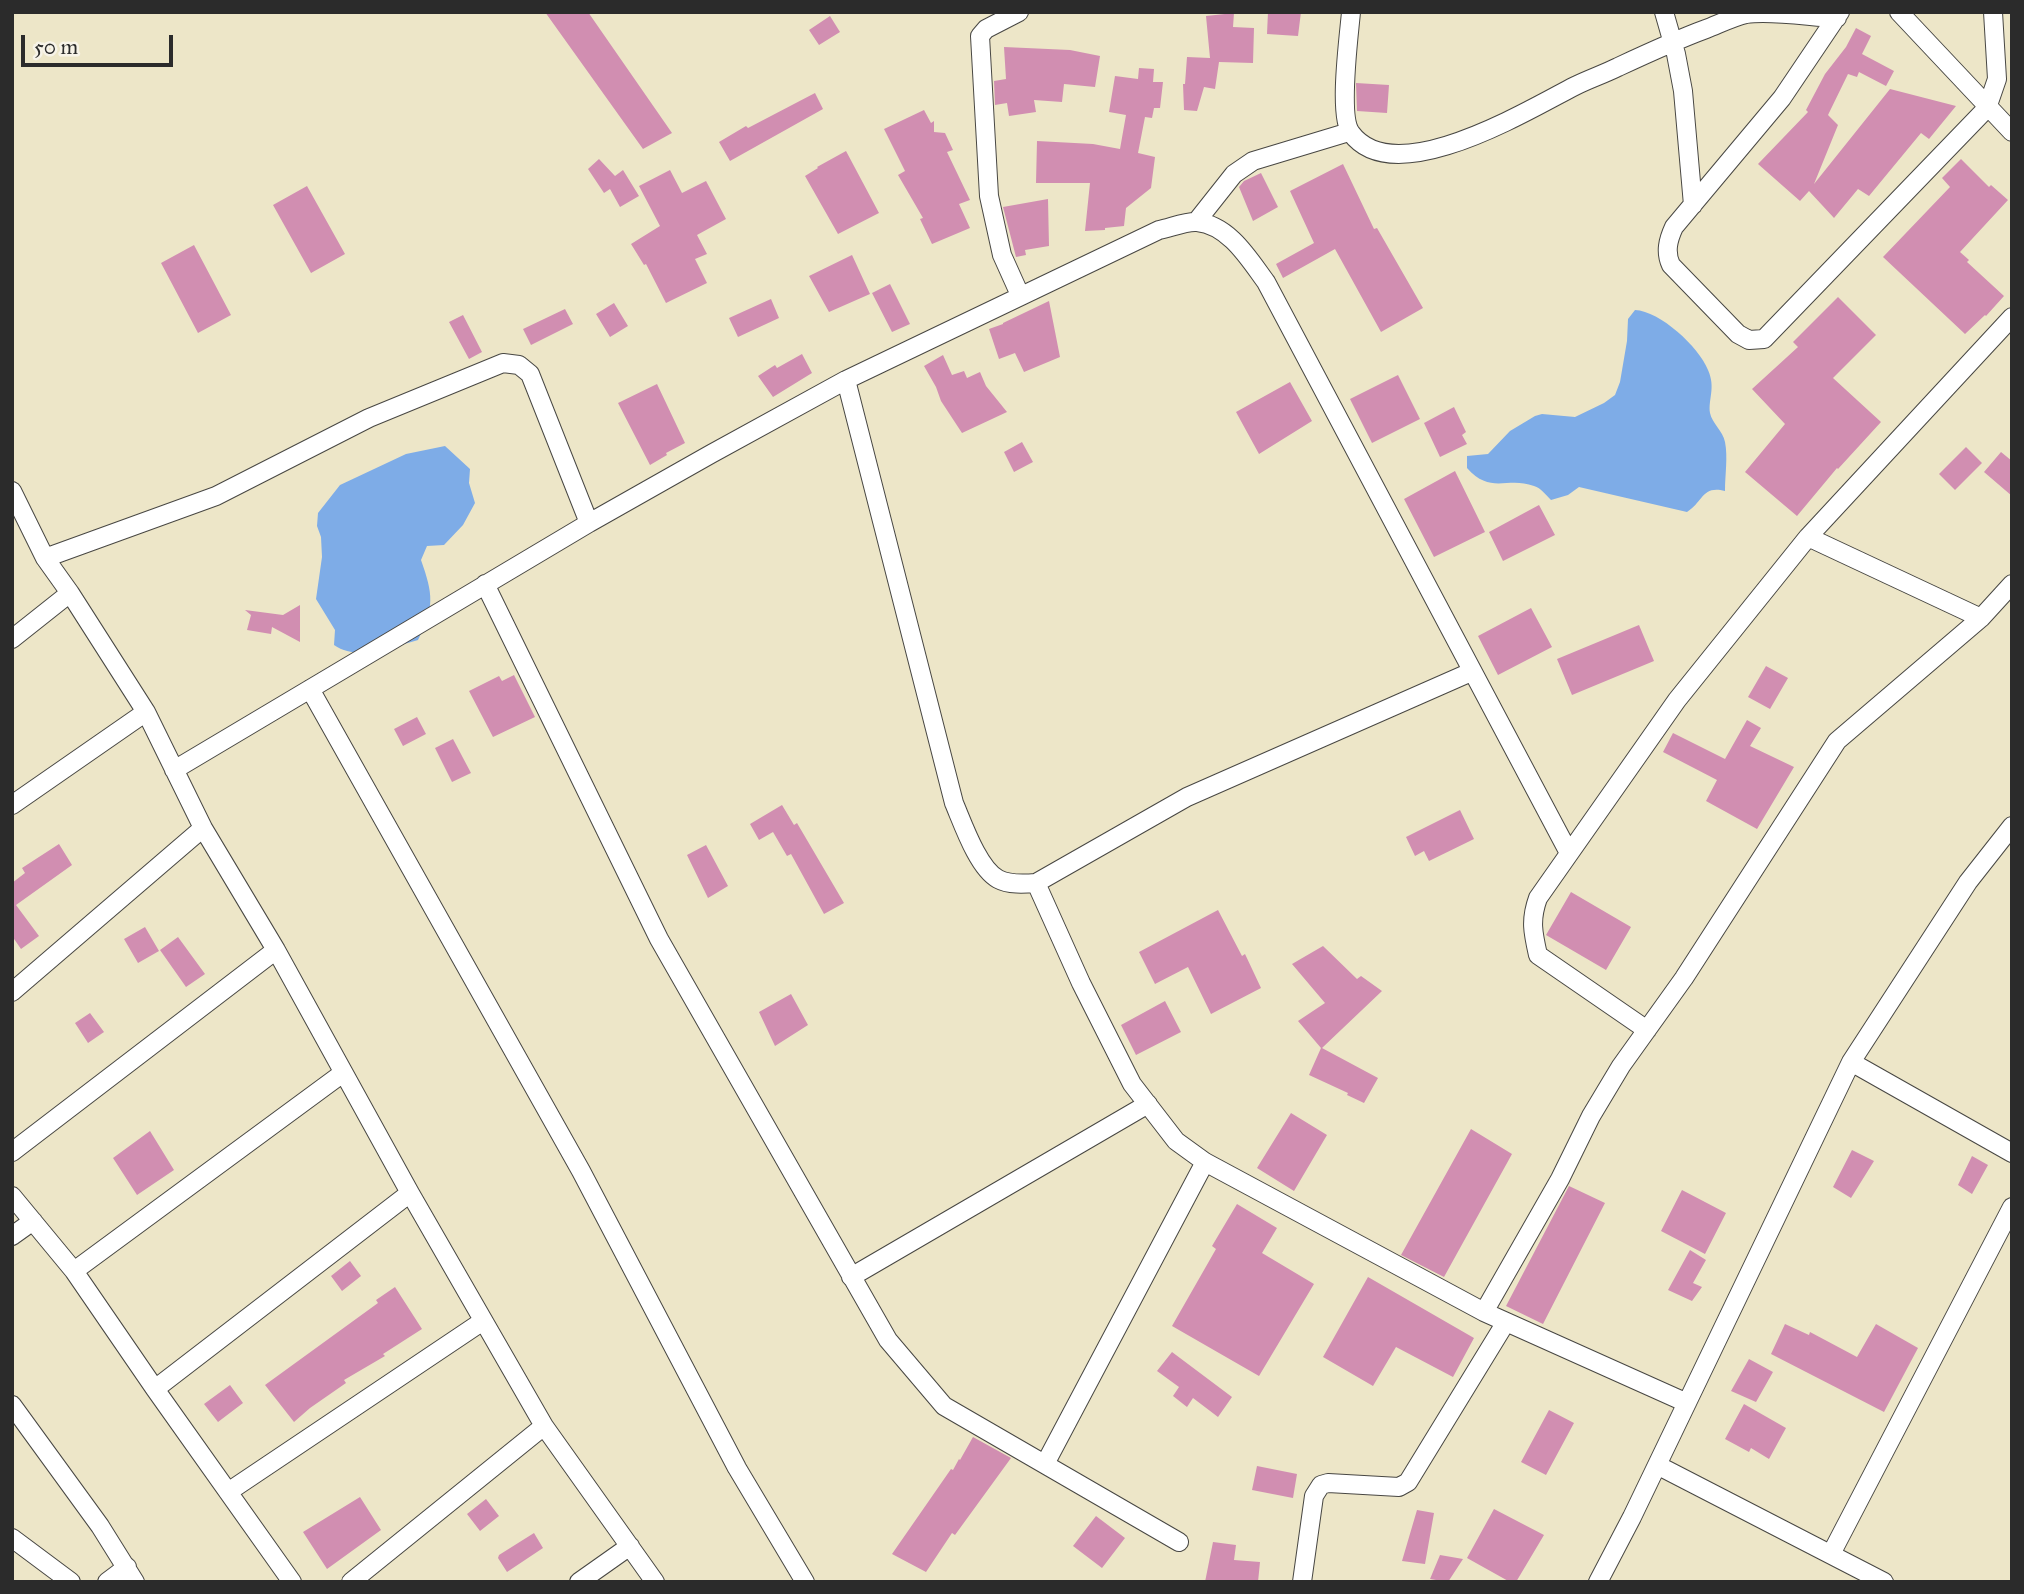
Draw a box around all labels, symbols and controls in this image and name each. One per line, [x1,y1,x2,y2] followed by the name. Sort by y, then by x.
[24,21,177,65] scale bar
[34,34,78,60] text: 50 m

